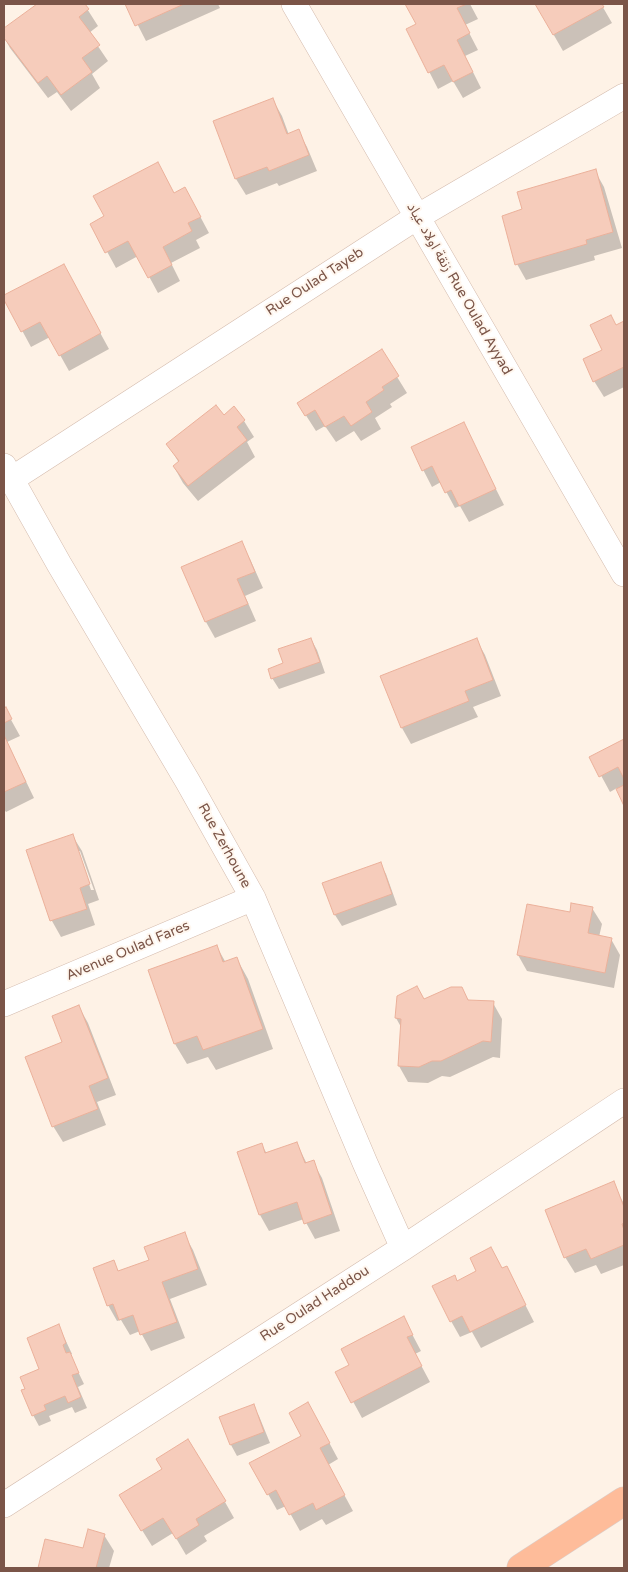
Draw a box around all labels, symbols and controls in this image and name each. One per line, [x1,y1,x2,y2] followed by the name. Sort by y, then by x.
[403,200,515,378] street label: زنقة اولاد عياد Rue Oulad Ayyad
[263,244,367,320] street label: Rue Oulad Tayeb
[194,801,254,891] street label: Rue Zerhoune
[64,917,192,985] street label: Avenue Oulad Fares
[257,1262,373,1346] street label: Rue Oulad Haddou

